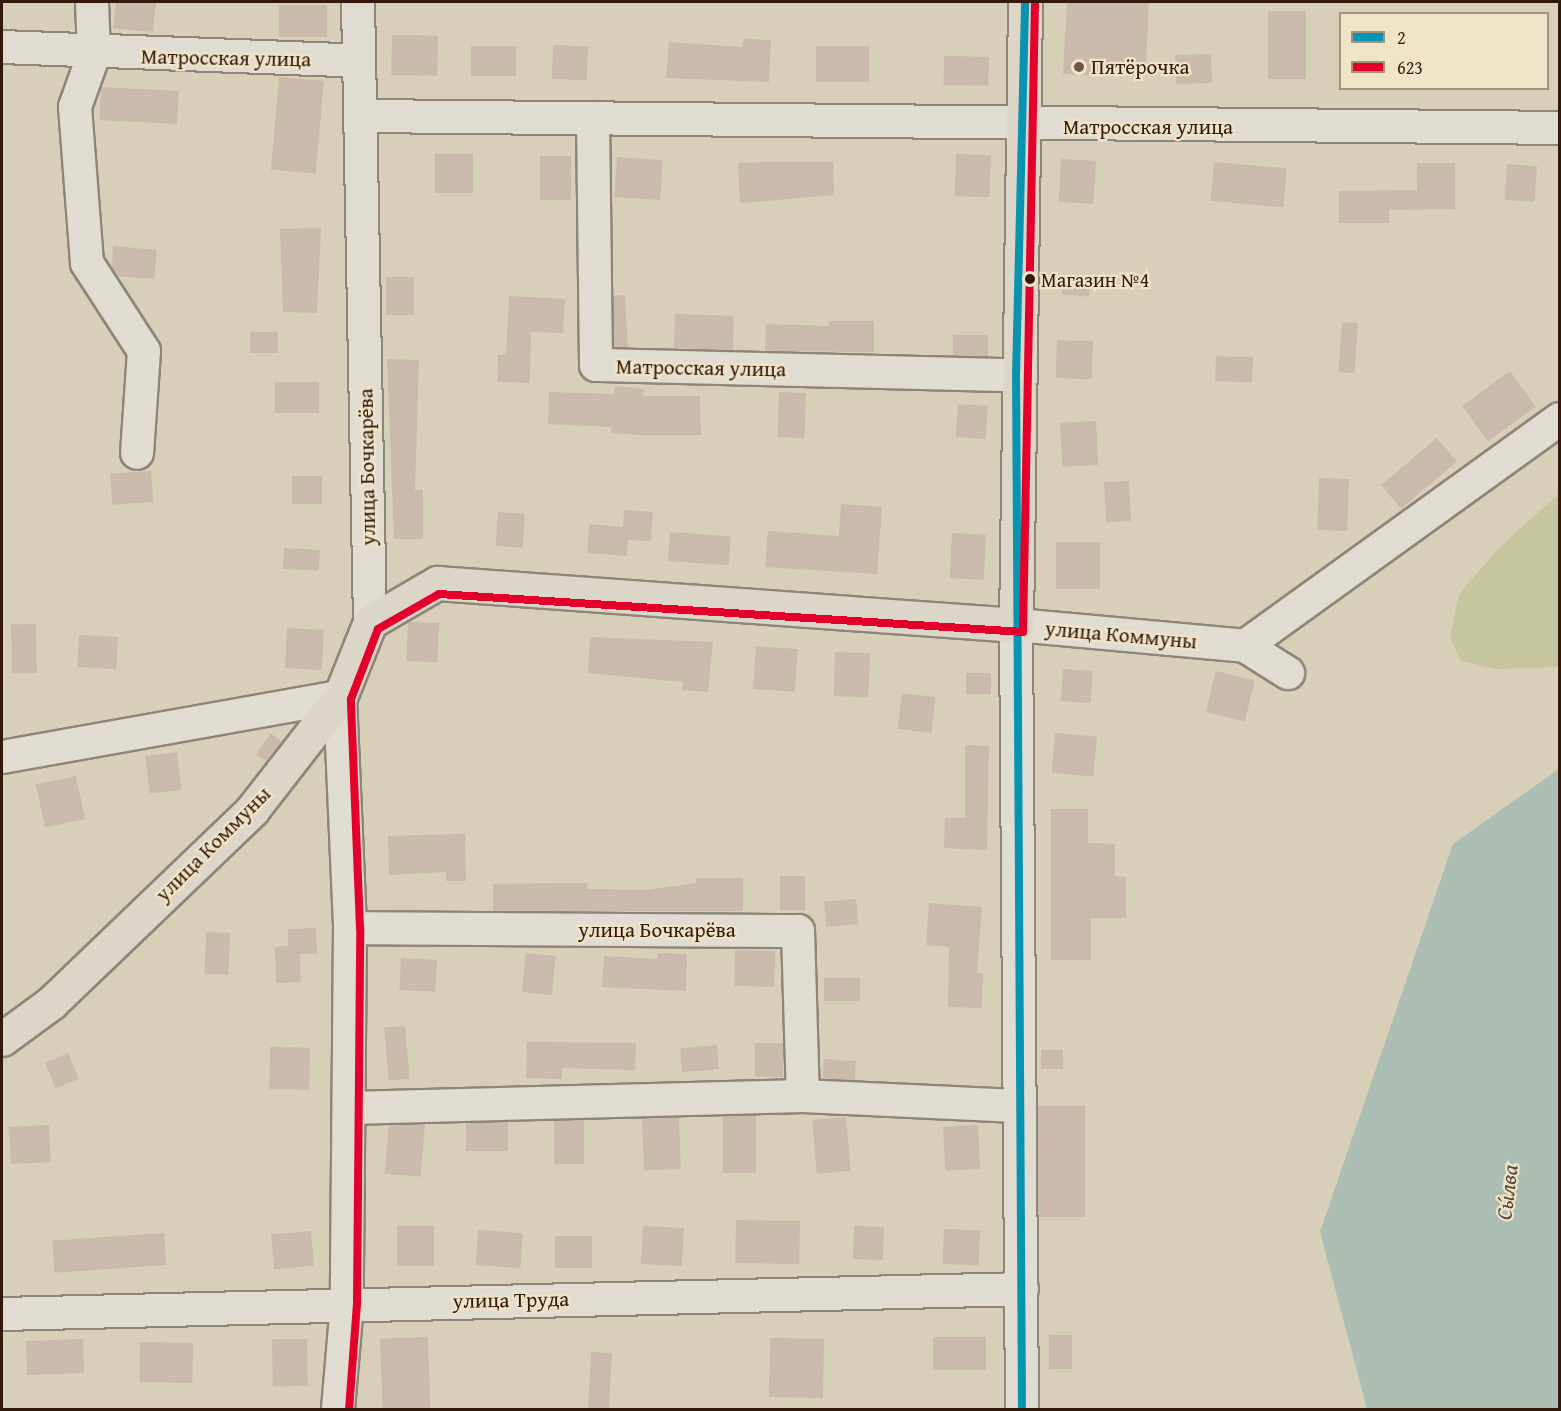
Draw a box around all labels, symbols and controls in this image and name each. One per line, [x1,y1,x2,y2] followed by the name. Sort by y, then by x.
[1339,12,1549,90] legend
[1397,24,1406,51] text: 2
[141,44,311,72] street label: Матросская улица
[1091,54,1189,80] place label: Пятёрочка
[1397,54,1423,81] text: 623
[1072,60,1086,74] marker: Пятёрочка
[1063,114,1233,140] street label: Матросская улица
[1041,267,1149,291] place label: Магазин №4
[1024,273,1036,285] marker: Магазин №4
[616,354,786,382] street label: Матросская улица
[353,388,381,546] street label: улица Бочкарёва
[1044,616,1198,654] street label: улица Коммуны
[150,781,276,907] street label: улица Коммуны
[578,917,736,943] street label: улица Бочкарёва
[1491,1163,1523,1221] water label: Сы́лва
[453,1286,569,1314] street label: улица Труда

